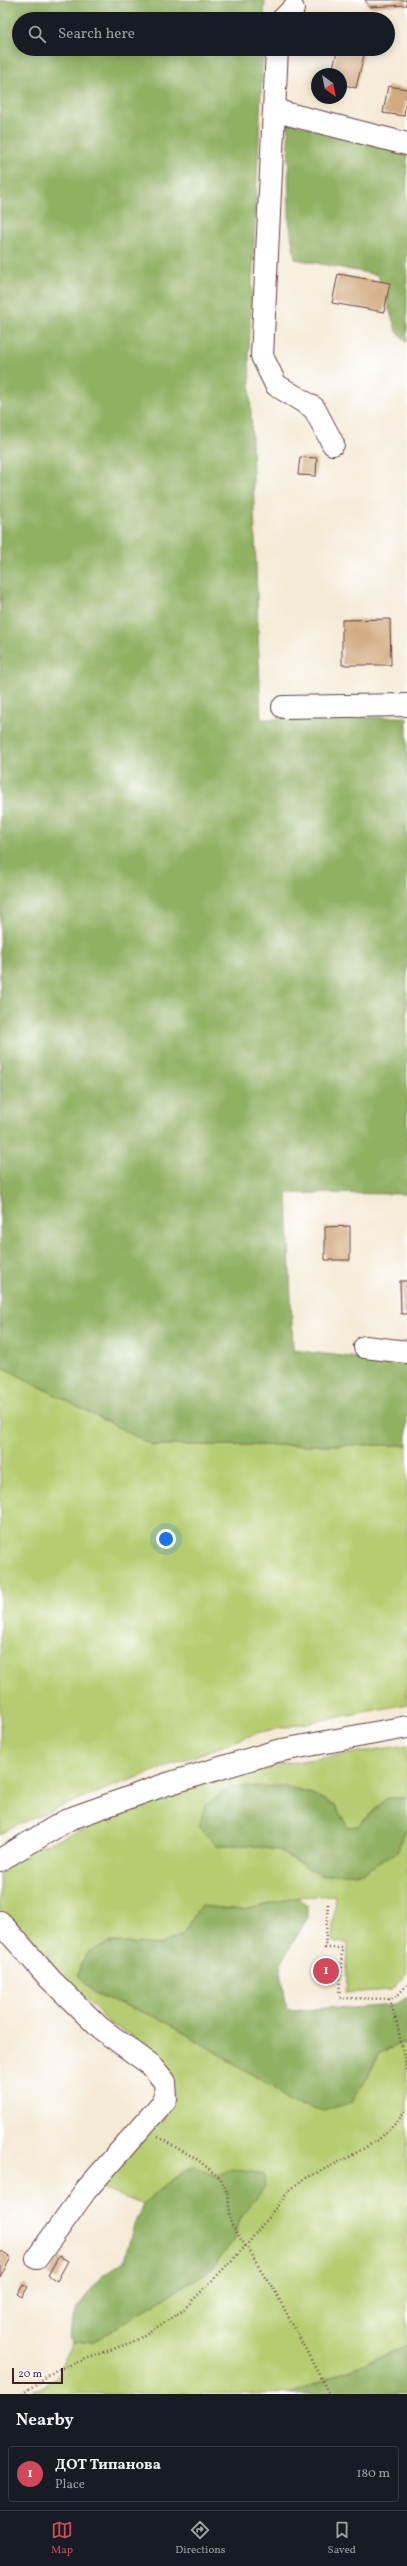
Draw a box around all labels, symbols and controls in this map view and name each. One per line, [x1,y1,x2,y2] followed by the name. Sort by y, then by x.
[12,12,395,56] search box
[26,23,48,45] icon: search
[58,24,135,45] text: Search here
[311,68,347,104] north arrow
[156,1529,176,1549] your location
[313,1956,339,1986] pin: 1
[12,2366,63,2385] scale bar
[18,2367,42,2382] text: 20 m
[16,2409,74,2432] text: Nearby
[55,2455,161,2476] text: ДОТ Типанова
[27,2465,33,2483] text: 1
[356,2465,390,2483] text: 180 m
[55,2476,85,2494] text: Place
[51,2519,73,2558] tab: Map
[175,2519,226,2558] tab: Directions
[328,2519,356,2558] tab: Saved

